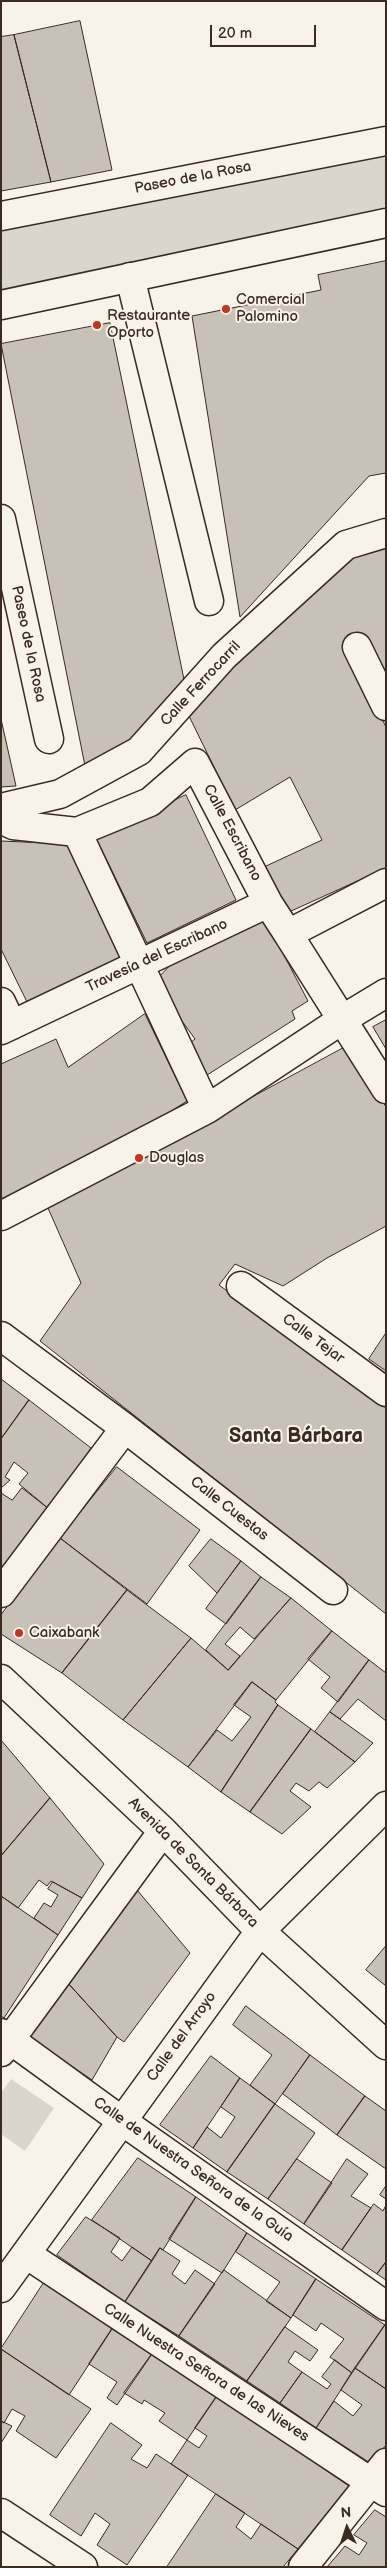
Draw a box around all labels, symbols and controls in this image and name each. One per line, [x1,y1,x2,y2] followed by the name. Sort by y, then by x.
[212,15,318,47] scale bar
[218,24,252,43] text: 20 m
[133,158,253,198] street label: Paseo de la Rosa
[236,291,305,326] place label: Comercial Palomino
[220,303,232,315] marker: Comercial Palomino
[107,307,190,342] place label: Restaurante Oporto
[91,319,103,331] marker: Restaurante Oporto
[7,584,49,704] street label: Paseo de la Rosa
[157,638,245,730] street label: Calle Ferrocarril
[199,782,265,884] street label: Calle Escribano
[83,915,231,997] street label: Travesía del Escribano
[149,1149,204,1167] place label: Douglas
[133,1152,145,1164] marker: Douglas
[278,1310,348,1368] street label: Calle Tejar
[229,1425,363,1449] district label: Santa Bárbara
[186,1473,272,1545] street label: Calle Cuestas
[29,1624,99,1642] place label: Caixabank
[13,1627,25,1639] marker: Caixabank
[124,1794,262,1932] street label: Avenida de Santa Bárbara
[143,1989,221,2085] street label: Calle del Arroyo
[90,2094,296,2246] street label: Calle de Nuestra Señora de la Guía
[100,2300,312,2446] street label: Calle Nuestra Señora de las Nieves
[322,2503,372,2553] north arrow
[340,2504,352,2521] text: N

